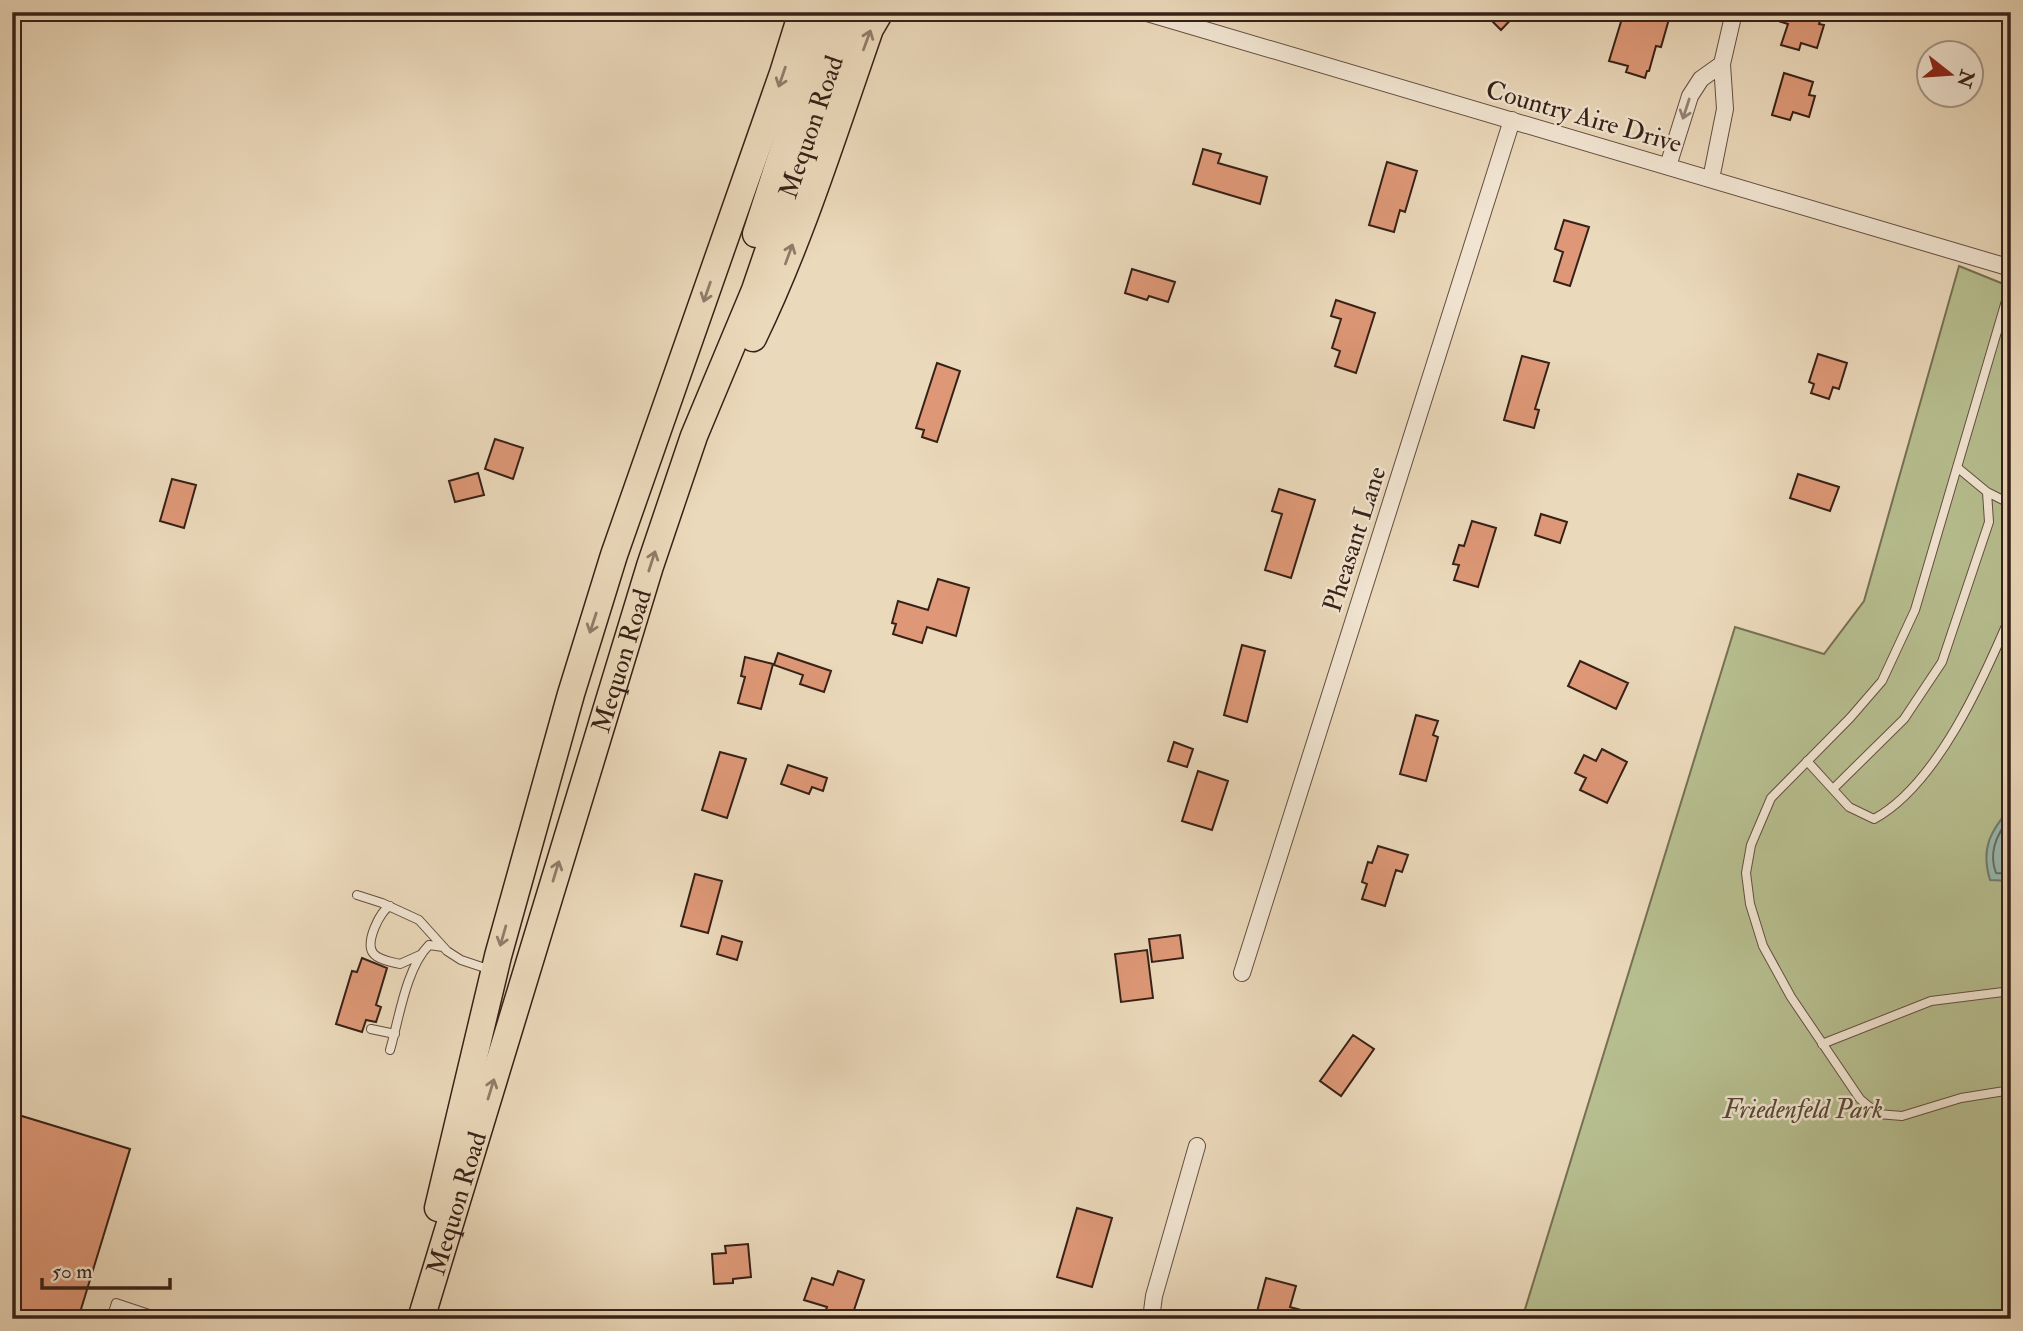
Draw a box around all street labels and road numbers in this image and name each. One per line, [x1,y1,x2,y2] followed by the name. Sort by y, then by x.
[773,52,851,202] street label: Mequon Road
[1482,74,1685,160] street label: Country Aire Drive
[1316,462,1394,616] street label: Pheasant Lane
[585,585,659,737] street label: Mequon Road
[420,1128,494,1279] street label: Mequon Road

